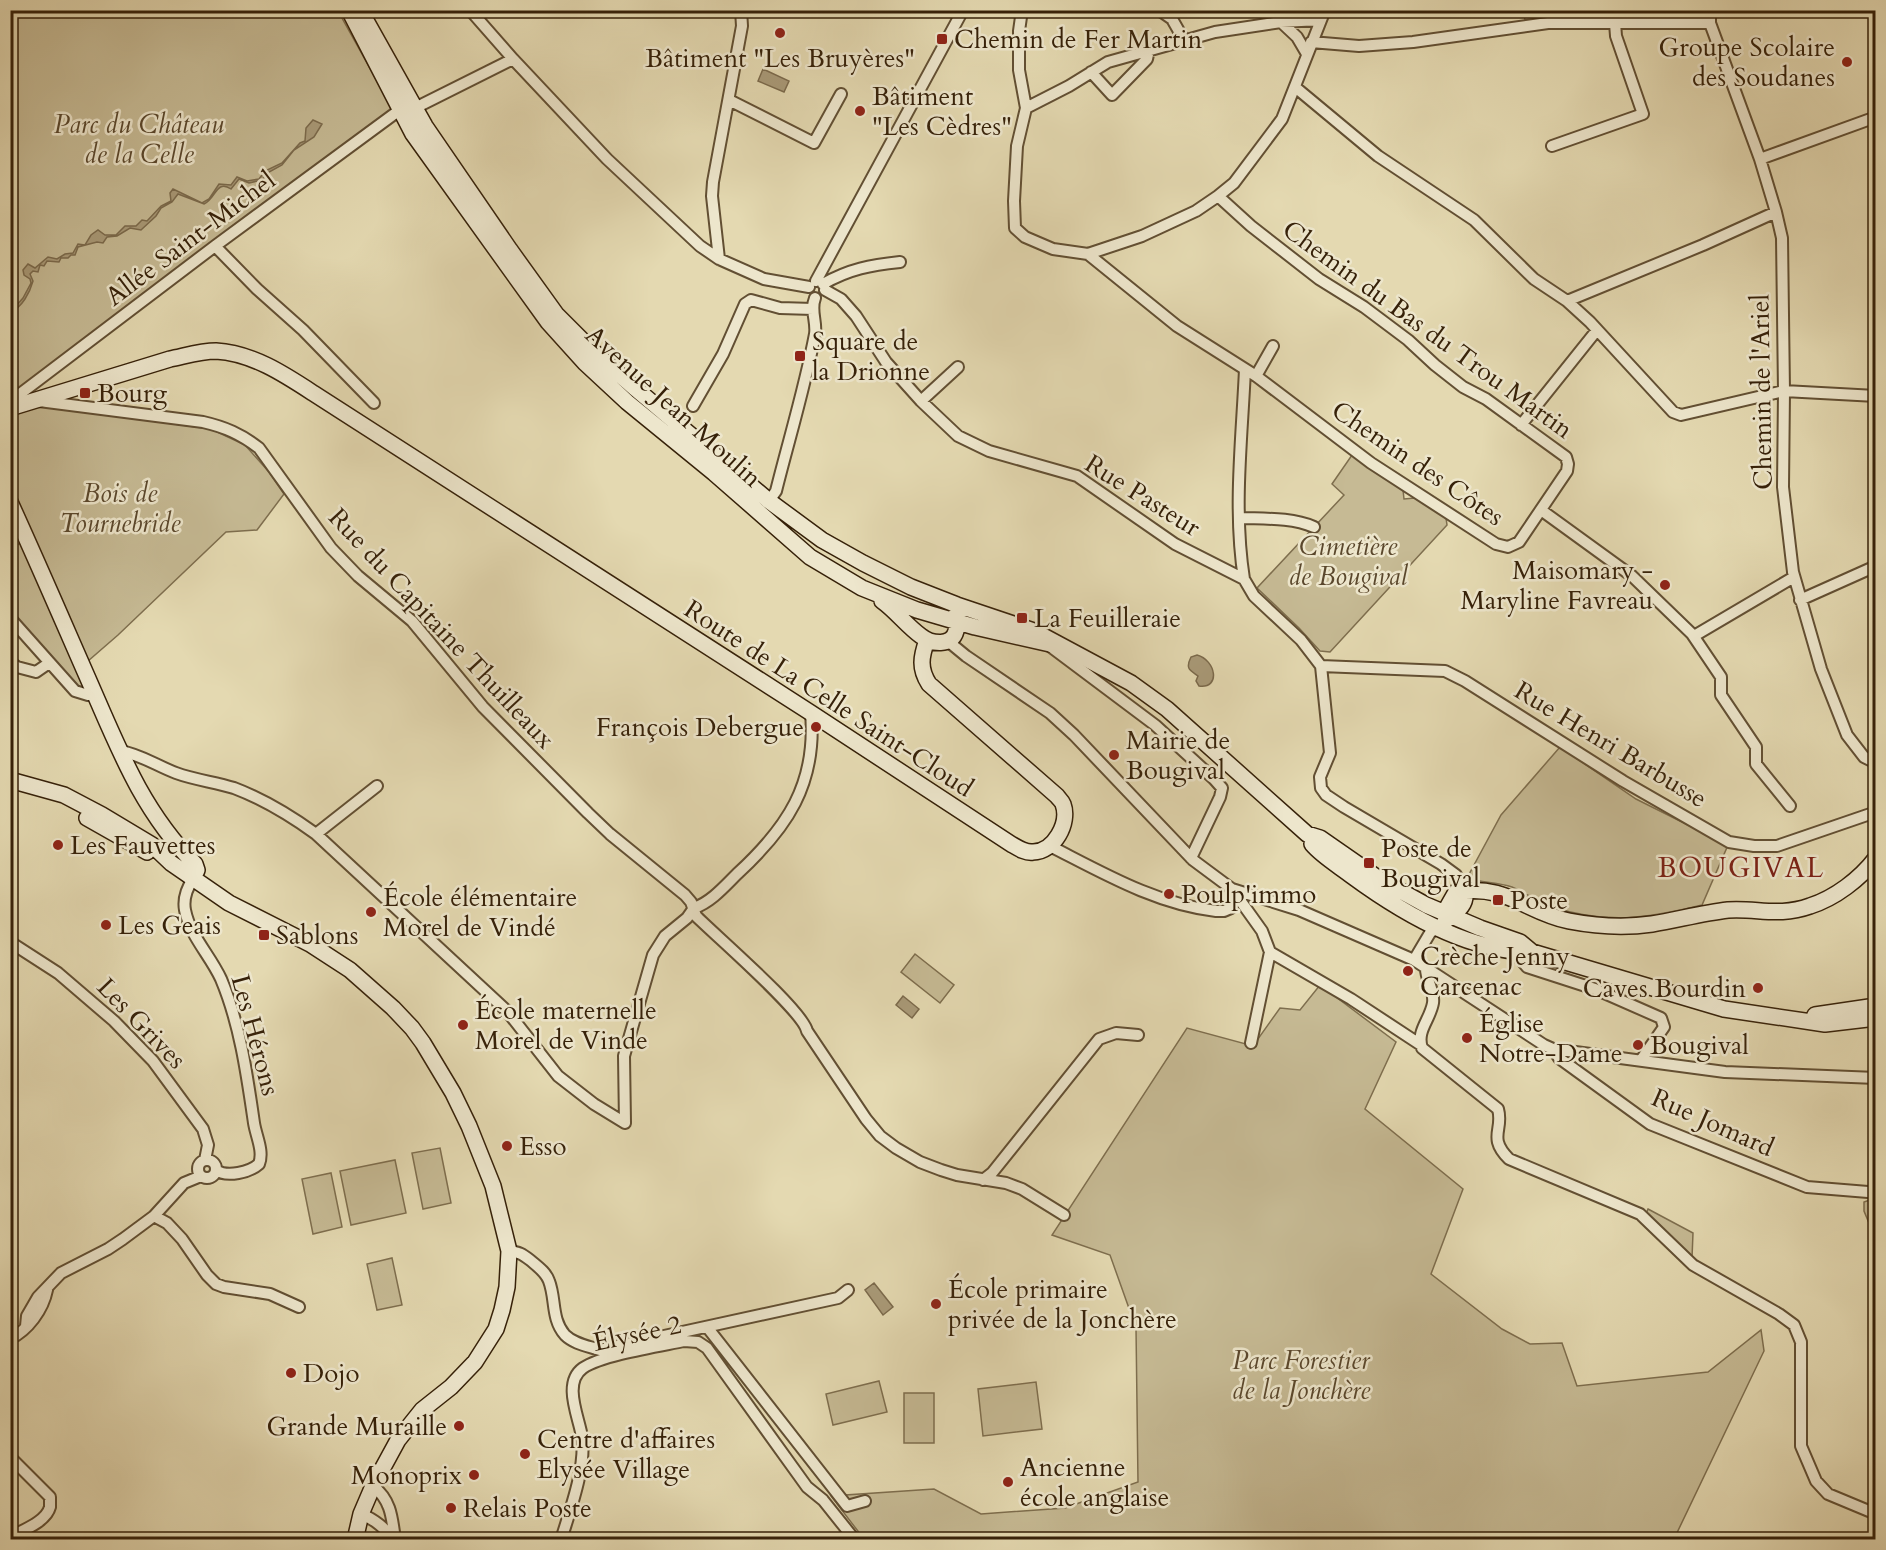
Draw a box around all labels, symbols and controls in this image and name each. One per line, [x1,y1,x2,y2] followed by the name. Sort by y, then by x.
[954,22,1202,57] place label: Chemin de Fer Martin
[773,26,787,40] marker: Bâtiment "Les Bruyères"
[1659,30,1835,95] place label: Groupe Scolaire des Soudanes
[935,32,949,46] marker: Chemin de Fer Martin
[645,41,915,76] place label: Bâtiment "Les Bruyères"
[1840,55,1854,69] marker: Groupe Scolaire des Soudanes
[872,79,1012,144] place label: Bâtiment "Les Cèdres"
[853,104,867,118] marker: Bâtiment "Les Cèdres"
[54,107,224,172] park label: Parc du Château de la Celle
[98,163,283,314] street label: Allée Saint-Michel
[1275,212,1580,447] street label: Chemin du Bas du Trou Martin
[1742,293,1781,490] street label: Chemin de l'Ariel
[578,318,770,495] street label: Avenue Jean Moulin
[812,324,930,389] place label: Square de la Drionne
[793,349,807,363] marker: Square de la Drionne
[97,376,167,411] place label: Bourg
[78,386,92,400] marker: Bourg
[1325,393,1511,534] street label: Chemin des Côtes
[1078,446,1208,545] street label: Rue Pasteur
[60,476,181,541] park label: Bois de Tournebride
[321,500,563,756] street label: Rue du Capitaine Thuilleaux
[1288,529,1409,594] park label: Cimetière de Bougival
[1461,553,1653,618] place label: Maisomary - Maryline Favreau
[1658,578,1672,592] marker: Maisomary - Maryline Favreau
[677,592,980,805] street label: Route de La Celle Saint-Cloud
[1034,601,1181,636] place label: La Feuilleraie
[1015,611,1029,625] marker: La Feuilleraie
[1508,673,1714,816] street label: Rue Henri Barbusse
[596,710,804,745] place label: François Debergue
[809,720,823,734] marker: François Debergue
[1126,723,1230,788] place label: Mairie de Bougival
[1107,748,1121,762] marker: Mairie de Bougival
[70,828,215,863] place label: Les Fauvettes
[1381,831,1480,896] place label: Poste de Bougival
[51,838,65,852] marker: Les Fauvettes
[1657,849,1825,887] district label: BOUGIVAL
[1362,856,1376,870] marker: Poste de Bougival
[1181,877,1316,912] place label: Poulp'immo
[383,880,577,945] place label: École élémentaire Morel de Vindé
[1510,883,1568,918] place label: Poste
[1162,887,1176,901] marker: Poulp'immo
[1491,893,1505,907] marker: Poste
[364,905,378,919] marker: École élémentaire Morel de Vindé
[118,908,221,943] place label: Les Geais
[99,918,113,932] marker: Les Geais
[276,918,358,953] place label: Sablons
[257,928,271,942] marker: Sablons
[1420,939,1570,1004] place label: Crèche Jenny Carcenac
[1401,964,1415,978] marker: Crèche Jenny Carcenac
[89,970,194,1077] street label: Les Grives
[223,971,288,1099] street label: Les Hérons
[1583,971,1746,1006] place label: Caves Bourdin
[1751,981,1765,995] marker: Caves Bourdin
[475,993,657,1058] place label: École maternelle Morel de Vinde
[1479,1006,1622,1071] place label: Église Notre-Dame
[456,1018,470,1032] marker: École maternelle Morel de Vinde
[1650,1028,1749,1063] place label: Bougival
[1460,1031,1474,1045] marker: Église Notre-Dame
[1631,1038,1645,1052] marker: Bougival
[1646,1080,1780,1165] street label: Rue Jomard
[519,1129,567,1164] place label: Esso
[500,1139,514,1153] marker: Esso
[948,1272,1177,1337] place label: École primaire privée de la Jonchère
[929,1297,943,1311] marker: École primaire privée de la Jonchère
[590,1307,684,1360] street label: Élysée 2
[1232,1343,1371,1408] park label: Parc Forestier de la Jonchère
[303,1356,360,1391] place label: Dojo
[284,1366,298,1380] marker: Dojo
[266,1409,447,1444] place label: Grande Muraille
[452,1419,466,1433] marker: Grande Muraille
[537,1422,715,1487] place label: Centre d'affaires Elysée Village
[518,1447,532,1461] marker: Centre d'affaires Elysée Village
[1020,1450,1169,1515] place label: Ancienne école anglaise
[351,1458,462,1493] place label: Monoprix
[467,1468,481,1482] marker: Monoprix
[1001,1475,1015,1489] marker: Ancienne école anglaise
[463,1491,592,1526] place label: Relais Poste
[444,1501,458,1515] marker: Relais Poste

